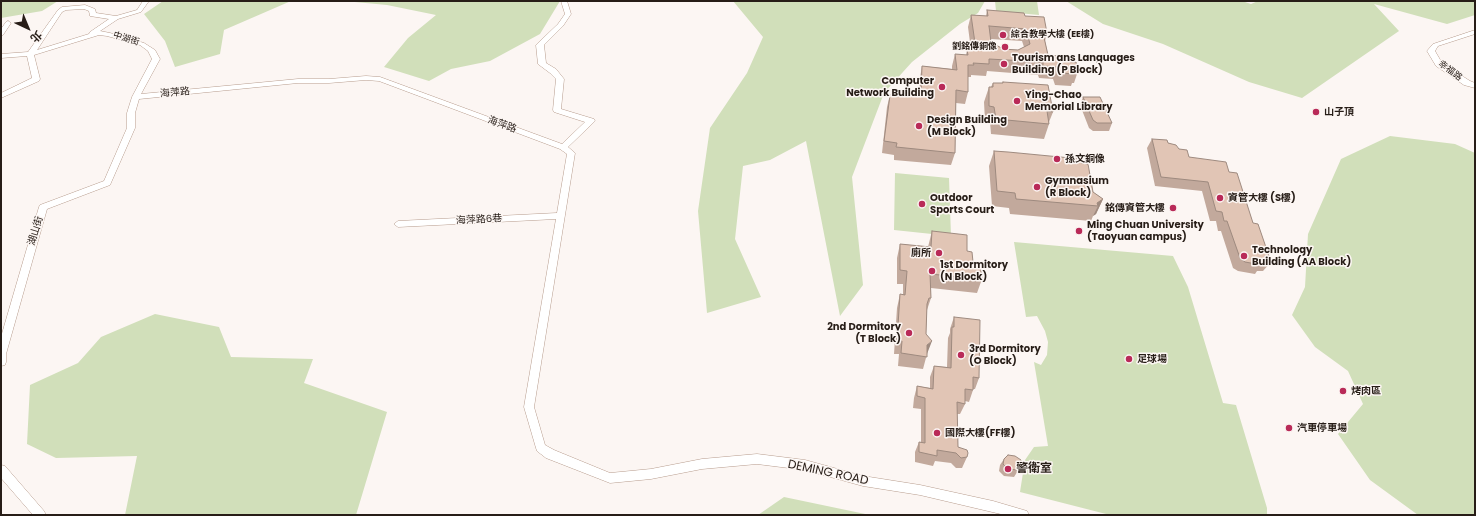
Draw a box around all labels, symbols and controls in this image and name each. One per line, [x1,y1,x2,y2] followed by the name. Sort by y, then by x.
[8,8,48,48] north arrow
[27,27,46,46] text: 北
[112,30,140,48] street label: 中湖街
[998,30,1008,40] marker: 綜合教學大樓 (EE樓)
[1011,30,1094,40] place label: 綜合教學大樓 (EE樓)
[952,42,997,52] place label: 劉銘傳銅像
[1000,42,1010,52] marker: 劉銘傳銅像
[1012,52,1135,76] place label: Tourism ans Languages Building (P Block)
[999,59,1009,69] marker: Tourism ans Languages Building (P Block)
[1436,59,1464,83] street label: 幸福路
[846,75,934,98] place label: Computer Network Building
[937,82,947,92] marker: Computer Network Building
[160,86,190,100] street label: 海萍路
[1025,89,1113,112] place label: Ying-Chao Memorial Library
[1012,96,1022,106] marker: Ying-Chao Memorial Library
[1324,106,1354,118] place label: 山子頂
[1311,107,1321,117] marker: 山子頂
[486,114,518,136] street label: 海萍路
[927,114,1007,138] place label: Design Building (M Block)
[914,121,924,131] marker: Design Building (M Block)
[1065,153,1105,165] place label: 孫文銅像
[1052,154,1062,164] marker: 孫文銅像
[1045,175,1109,198] place label: Gymnasium (R Block)
[1032,182,1042,192] marker: Gymnasium (R Block)
[930,192,994,216] place label: Outdoor Sports Court
[1228,192,1296,204] place label: 資管大樓 (S樓)
[1215,193,1225,203] marker: 資管大樓 (S樓)
[917,199,927,209] marker: Outdoor Sports Court
[1105,202,1165,214] place label: 銘傳資管大樓
[1168,203,1178,213] marker: 銘傳資管大樓
[456,213,502,227] street label: 海萍路6巷
[26,215,46,247] street label: 湖山街
[1087,219,1204,242] place label: Ming Chuan University (Taoyuan campus)
[1074,226,1084,236] marker: Ming Chuan University (Taoyuan campus)
[1252,244,1351,268] place label: Technology Building (AA Block)
[911,247,931,259] place label: 廁所
[934,248,944,258] marker: 廁所
[1239,251,1249,261] marker: Technology Building (AA Block)
[940,259,1008,282] place label: 1st Dormitory (N Block)
[927,266,937,276] marker: 1st Dormitory (N Block)
[827,321,901,344] place label: 2nd Dormitory (T Block)
[904,328,914,338] marker: 2nd Dormitory (T Block)
[969,343,1041,366] place label: 3rd Dormitory (O Block)
[956,350,966,360] marker: 3rd Dormitory (O Block)
[1137,353,1167,365] place label: 足球場
[1124,354,1134,364] marker: 足球場
[1351,385,1381,397] place label: 烤肉區
[1338,386,1348,396] marker: 烤肉區
[1297,422,1347,434] place label: 汽車停車場
[1284,423,1294,433] marker: 汽車停車場
[945,427,1015,439] place label: 國際大樓(FF樓)
[932,428,942,438] marker: 國際大樓(FF樓)
[786,457,870,489] street label: DEMING ROAD
[1016,462,1052,476] place label: 警衛室
[1003,464,1013,474] marker: 警衛室

